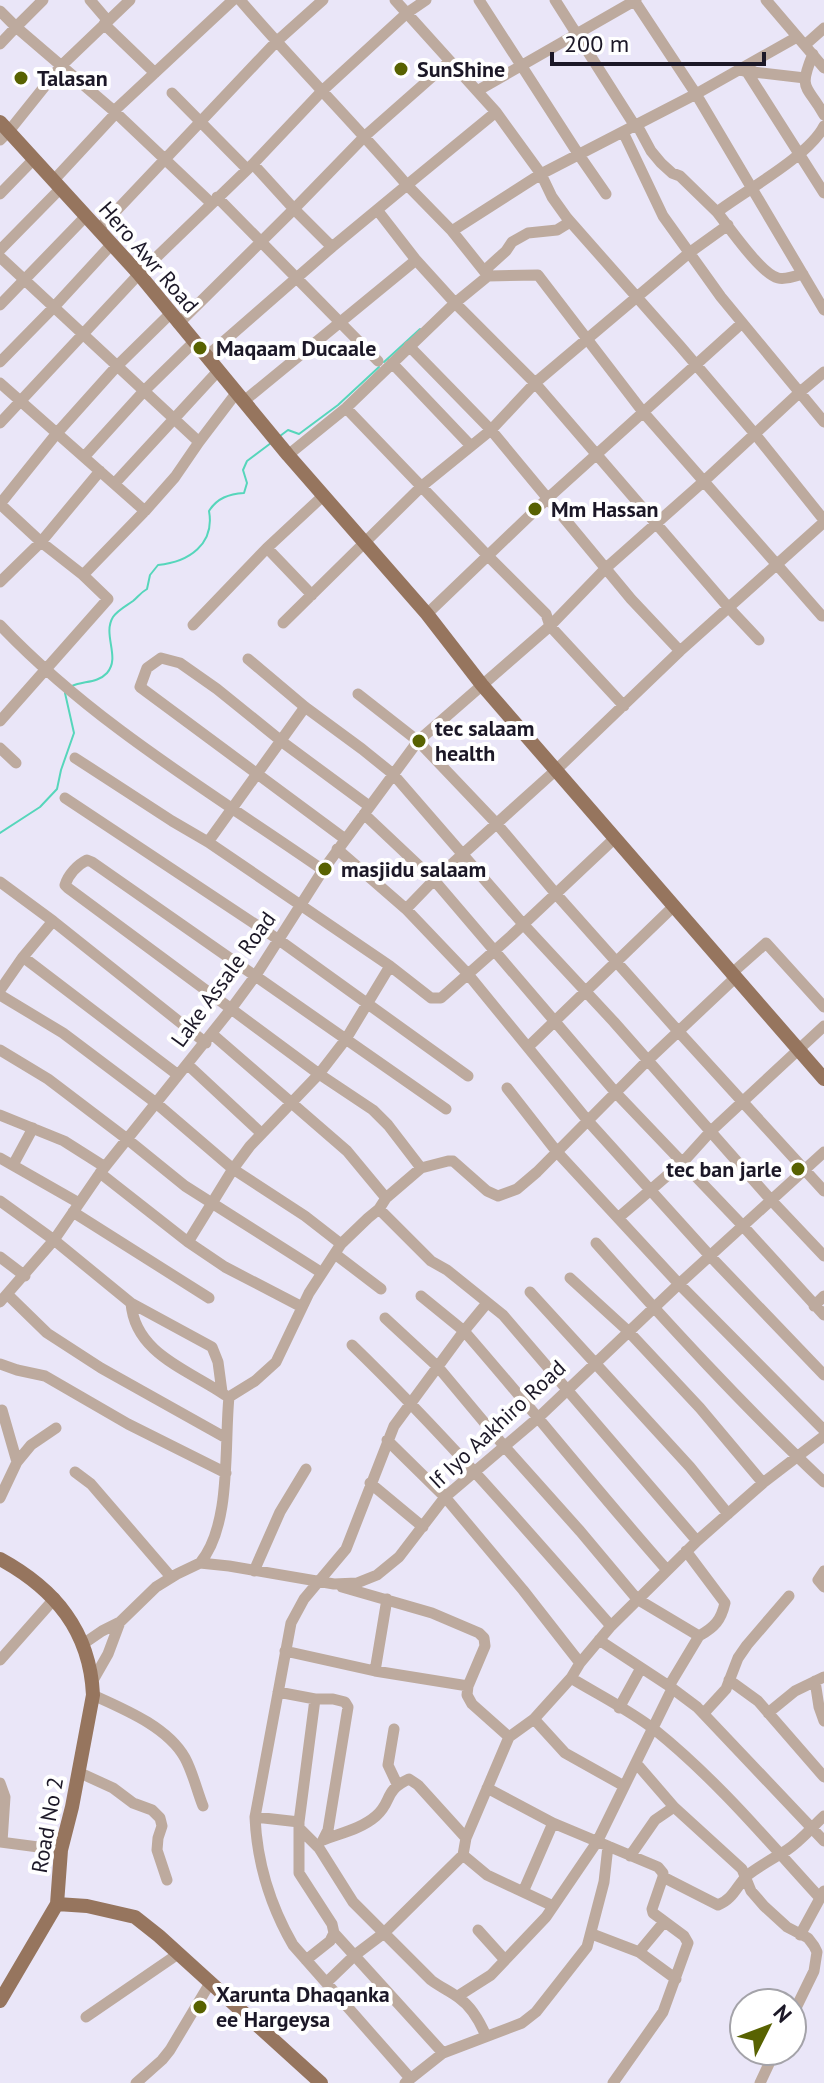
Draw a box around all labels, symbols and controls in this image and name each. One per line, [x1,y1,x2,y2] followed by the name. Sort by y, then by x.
[552,16,764,66] scale bar
[564,28,629,59] text: 200 m
[417,55,505,83] place label: SunShine
[392,60,410,78] marker: SunShine
[37,64,108,92] place label: Talasan
[12,69,30,87] marker: Talasan
[93,195,205,319] street label: Hero Awr Road
[216,334,376,362] place label: Maqaam Ducaale
[191,339,209,357] marker: Maqaam Ducaale
[551,495,659,523] place label: Mm Hassan
[526,500,544,518] marker: Mm Hassan
[435,714,534,767] place label: tec salaam health
[410,732,428,750] marker: tec salaam health
[341,855,486,883] place label: masjidu salaam
[316,860,334,878] marker: masjidu salaam
[164,906,282,1052] street label: Lake Assale Road
[666,1155,782,1183] place label: tec ban jarle
[789,1160,807,1178] marker: tec ban jarle
[423,1354,571,1494] street label: If Iyo Aakhiro Road
[25,1775,69,1875] street label: Road No 2
[216,1980,390,2033] place label: Xarunta Dhaqanka ee Hargeysa
[728,1987,808,2067] north arrow
[191,1998,209,2016] marker: Xarunta Dhaqanka ee Hargeysa
[768,1999,798,2028] text: N

